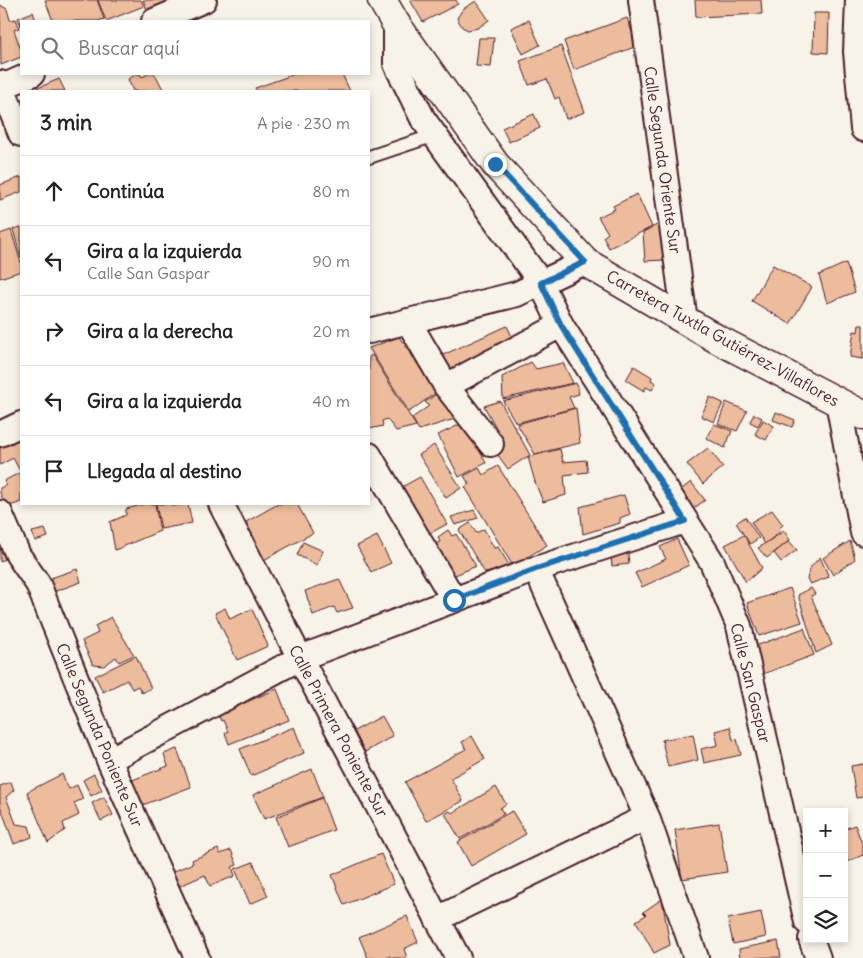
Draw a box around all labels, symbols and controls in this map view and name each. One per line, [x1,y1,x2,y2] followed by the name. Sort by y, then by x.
[20,20,370,75] search box
[38,34,66,62] icon: search
[78,36,179,60] text: Buscar aquí
[640,65,686,256] street label: Calle Segunda Oriente Sur
[40,109,92,136] text: 3 min
[257,113,350,133] text: A pie · 230 m
[484,153,507,176] route end
[40,177,68,205] icon: ahead
[87,179,164,203] text: Continúa
[312,181,350,201] text: 80 m
[87,239,242,263] text: Gira a la izquierda
[40,247,68,275] icon: left
[312,251,350,271] text: 90 m
[87,263,210,283] text: Calle San Gaspar
[603,266,843,410] street label: Carretera Tuxtla Gutiérrez-Villaflores
[40,317,68,345] icon: right
[87,319,233,343] text: Gira a la derecha
[313,321,350,341] text: 20 m
[40,387,68,415] icon: left
[87,389,242,413] text: Gira a la izquierda
[312,391,350,411] text: 40 m
[40,457,68,485] icon: arrive
[87,459,242,483] text: Llegada al destino
[443,589,466,612] route start
[726,621,776,746] street label: Calle San Gaspar
[52,640,148,830] street label: Calle Segunda Poniente Sur
[285,641,393,821] street label: Calle Primera Poniente Sur
[803,808,848,943] map controls
[803,808,848,853] button: +
[803,853,848,898] button: −
[803,898,848,943] button: layers

